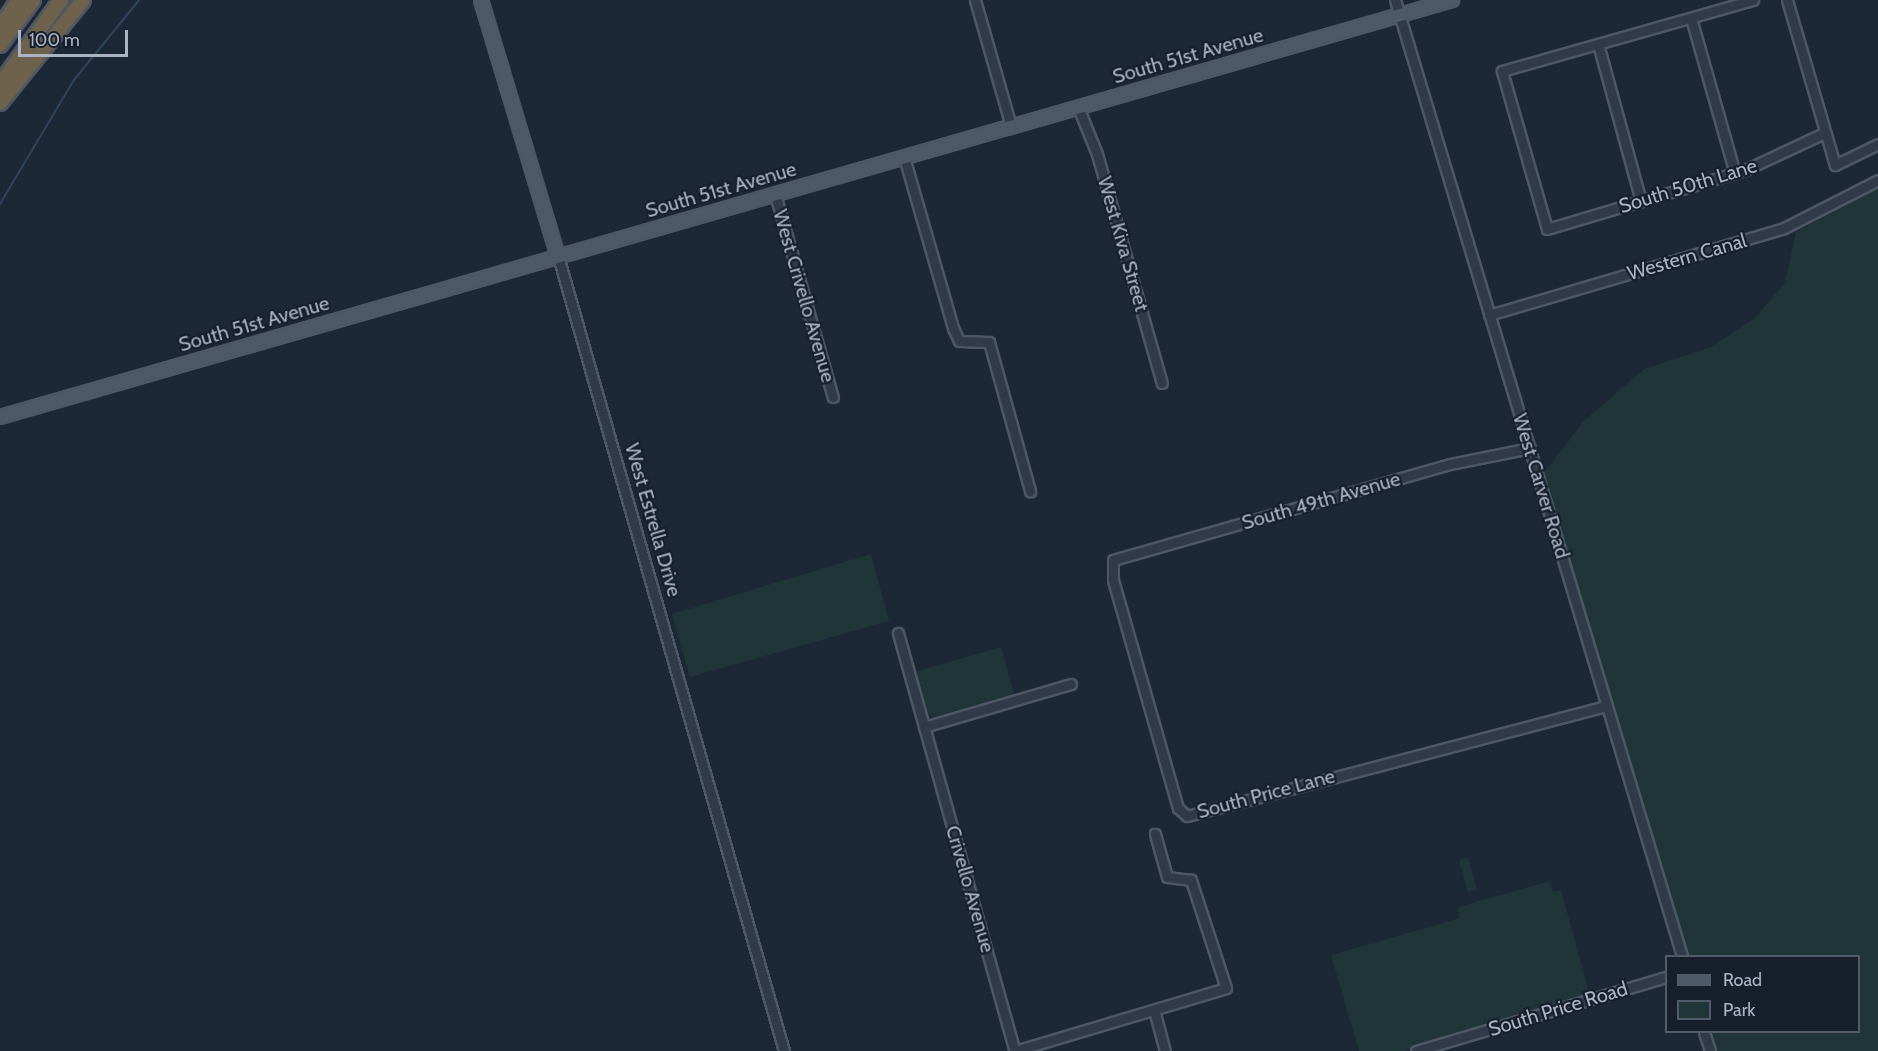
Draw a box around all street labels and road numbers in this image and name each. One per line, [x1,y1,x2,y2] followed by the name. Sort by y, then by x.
[1110,23,1266,89] street label: South 51st Avenue
[1616,154,1760,218] street label: South 50th Lane
[643,157,799,223] street label: South 51st Avenue
[1092,174,1154,314] street label: West Kiva Street
[768,207,840,385] street label: West Crivello Avenue
[1625,229,1749,285] street label: Western Canal
[176,291,332,357] street label: South 51st Avenue
[1508,411,1574,561] street label: West Carver Road
[620,440,686,600] street label: West Estrella Drive
[1239,467,1403,535] street label: South 49th Avenue
[1194,764,1338,824] street label: South Price Lane
[940,823,1000,955] street label: Crivello Avenue
[1486,976,1630,1042] street label: South Price Road

